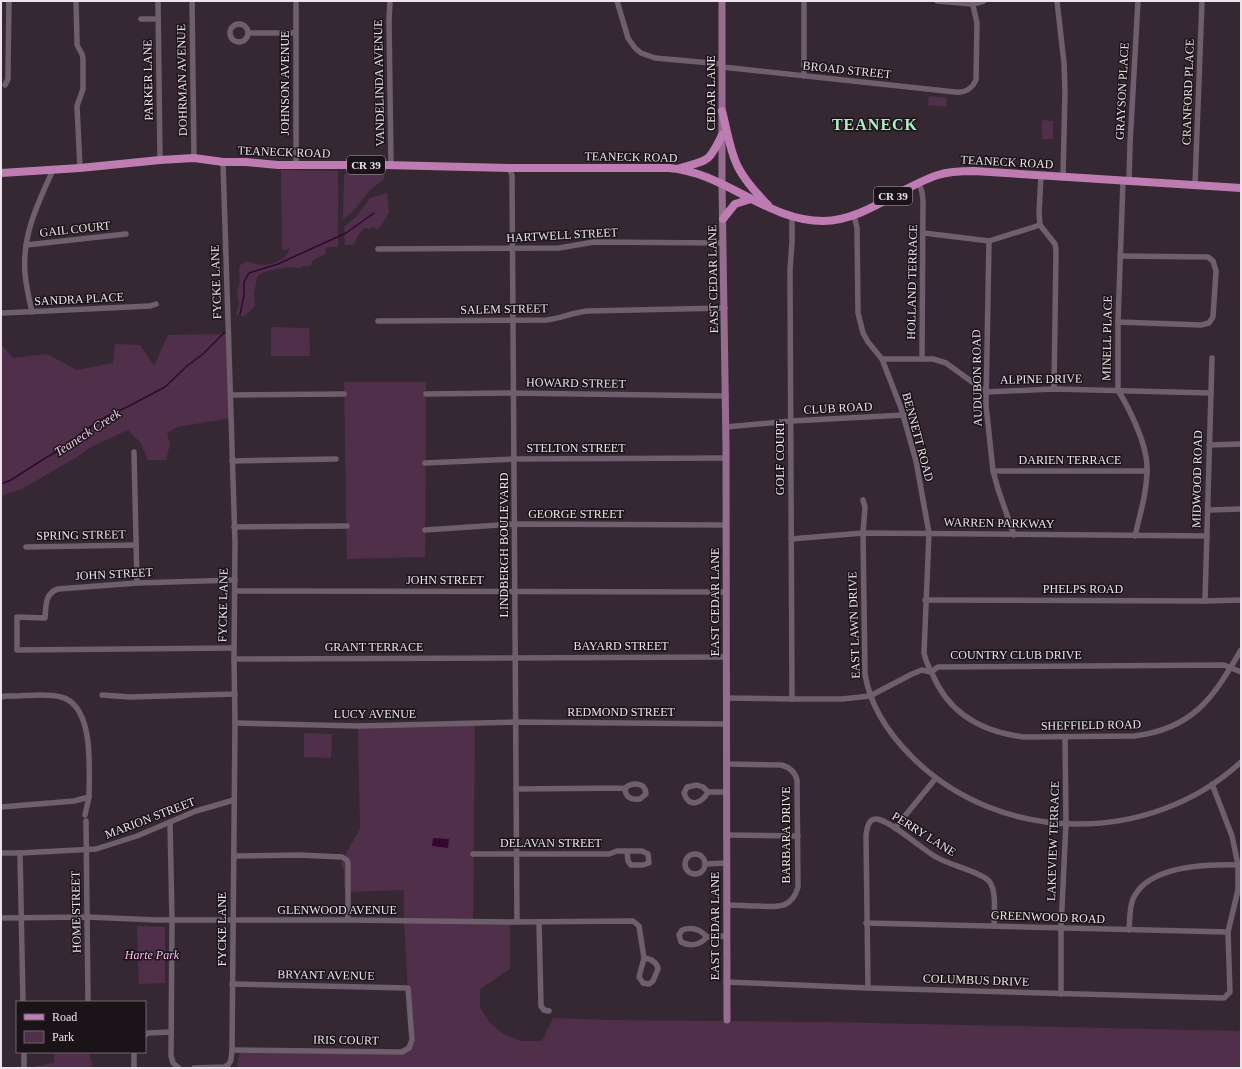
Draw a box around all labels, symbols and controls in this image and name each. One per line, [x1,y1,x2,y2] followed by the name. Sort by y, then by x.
[371,19,387,147] street label: VANDELINDA AVENUE
[174,24,190,136] street label: DOHRMAN AVENUE
[278,31,292,135] street label: JOHNSON AVENUE
[140,39,156,121] street label: PARKER LANE
[1179,39,1197,145] street label: CRANFORD PLACE
[1112,42,1132,140] street label: GRAYSON PLACE
[704,55,718,131] street label: CEDAR LANE
[802,58,893,82] street label: BROAD STREET
[832,116,918,133] district label: TEANECK
[237,143,331,161] street label: TEANECK ROAD
[584,149,678,165] street label: TEANECK ROAD
[960,153,1054,171] street label: TEANECK ROAD
[347,156,385,174] road number: CR 39
[874,187,912,205] road number: CR 39
[39,218,112,240] street label: GAIL COURT
[904,224,920,340] street label: HOLLAND TERRACE
[506,225,619,245] street label: HARTWELL STREET
[705,225,721,333] street label: EAST CEDAR LANE
[208,245,224,319] street label: FYCKE LANE
[34,290,124,308] street label: SANDRA PLACE
[1099,295,1115,381] street label: MINELL PLACE
[460,301,549,317] street label: SALEM STREET
[969,329,985,427] street label: AUDUBON ROAD
[1000,371,1082,387] street label: ALPINE DRIVE
[526,375,627,391] street label: HOWARD STREET
[899,391,937,483] street label: BENNETT ROAD
[803,399,873,417] street label: CLUB ROAD
[51,405,123,459] water label: Teaneck Creek
[773,420,787,495] street label: GOLF COURT
[1189,430,1205,528] street label: MIDWOOD ROAD
[526,441,626,455] street label: STELTON STREET
[1019,453,1121,467] street label: DARIEN TERRACE
[497,472,511,617] street label: LINDBERGH BOULEVARD
[528,507,624,521] street label: GEORGE STREET
[943,515,1055,531] street label: WARREN PARKWAY
[36,527,127,543] street label: SPRING STREET
[708,548,722,656] street label: EAST CEDAR LANE
[75,565,154,583] street label: JOHN STREET
[215,568,231,642] street label: FYCKE LANE
[845,571,863,679] street label: EAST LAWN DRIVE
[406,573,485,587] street label: JOHN STREET
[1043,582,1124,596] street label: PHELPS ROAD
[573,639,669,653] street label: BAYARD STREET
[325,640,423,654] street label: GRANT TERRACE
[950,648,1082,662] street label: COUNTRY CLUB DRIVE
[567,705,676,719] street label: REDMOND STREET
[334,707,416,721] street label: LUCY AVENUE
[1041,717,1142,733] street label: SHEFFIELD ROAD
[1044,781,1062,901] street label: LAKEVIEW TERRACE
[779,786,793,884] street label: BARBARA DRIVE
[103,794,198,842] street label: MARION STREET
[890,809,958,859] street label: PERRY LANE
[500,836,603,850] street label: DELAVAN STREET
[68,870,84,953] street label: HOME STREET
[708,872,722,980] street label: EAST CEDAR LANE
[215,892,229,966] street label: FYCKE LANE
[277,903,397,917] street label: GLENWOOD AVENUE
[991,908,1106,926] street label: GREENWOOD ROAD
[124,948,180,962] park label: Harte Park
[277,967,375,983] street label: BRYANT AVENUE
[923,971,1029,989] street label: COLUMBUS DRIVE
[16,1001,146,1053] legend
[52,1010,77,1024] text: Road
[52,1030,74,1044] text: Park
[313,1032,380,1048] street label: IRIS COURT

